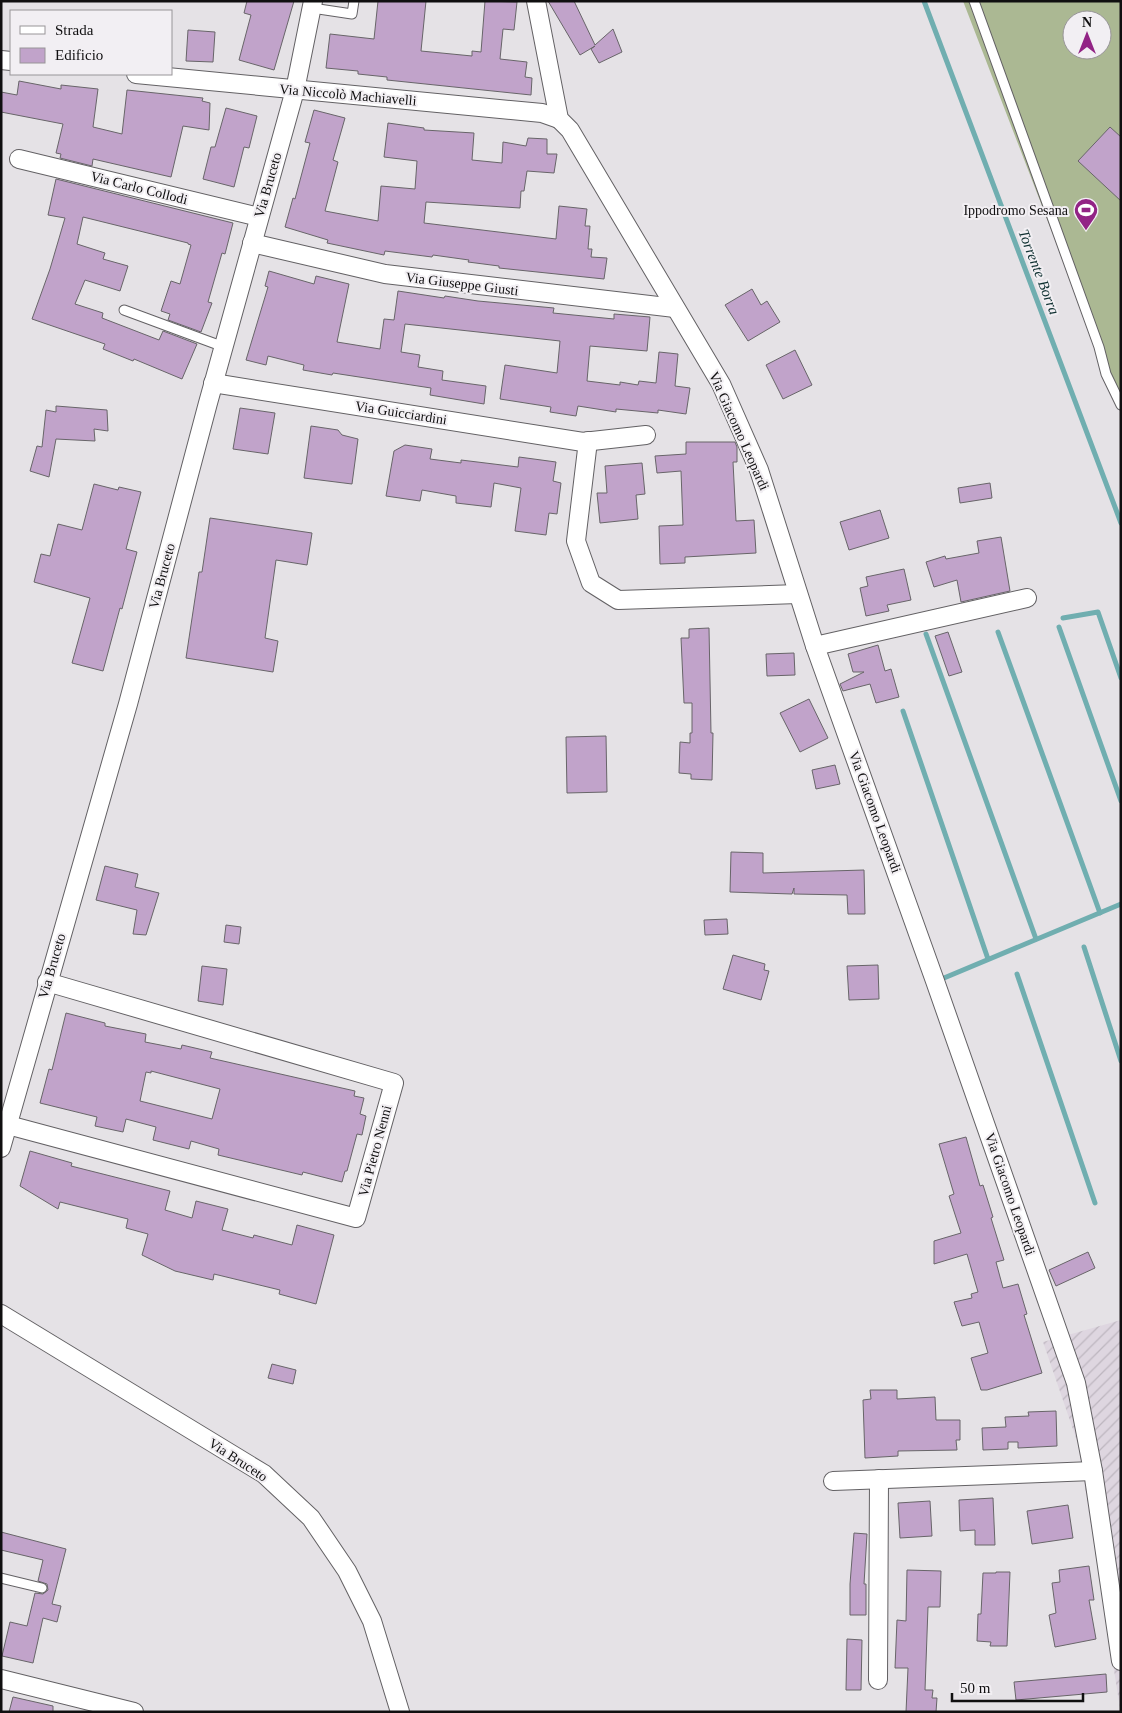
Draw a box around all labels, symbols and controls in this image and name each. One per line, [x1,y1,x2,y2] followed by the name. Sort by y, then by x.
[10,10,172,75] legend
[1062,10,1112,60] north arrow
[1082,15,1092,30] text: N
[55,22,94,38] text: Strada
[55,47,103,63] text: Edificio
[279,82,417,108] street label: Via Niccolò Machiavelli
[252,151,284,219] street label: Via Bruceto
[89,169,189,207] street label: Via Carlo Collodi
[1073,197,1099,231] sports icon: Ippodromo Sesana
[963,203,1069,218] place label: Ippodromo Sesana
[1015,227,1063,317] water label: Torrente Borra
[405,270,519,298] street label: Via Giuseppe Giusti
[706,369,772,493] street label: Via Giacomo Leopardi
[354,398,448,428] street label: Via Guicciardini
[146,542,178,610] street label: Via Bruceto
[846,749,904,875] street label: Via Giacomo Leopardi
[36,932,68,1000] street label: Via Bruceto
[356,1104,394,1198] street label: Via Pietro Nenni
[982,1131,1038,1257] street label: Via Giacomo Leopardi
[206,1435,270,1485] street label: Via Bruceto
[952,1670,1083,1702] scale bar
[960,1680,991,1696] text: 50 m

